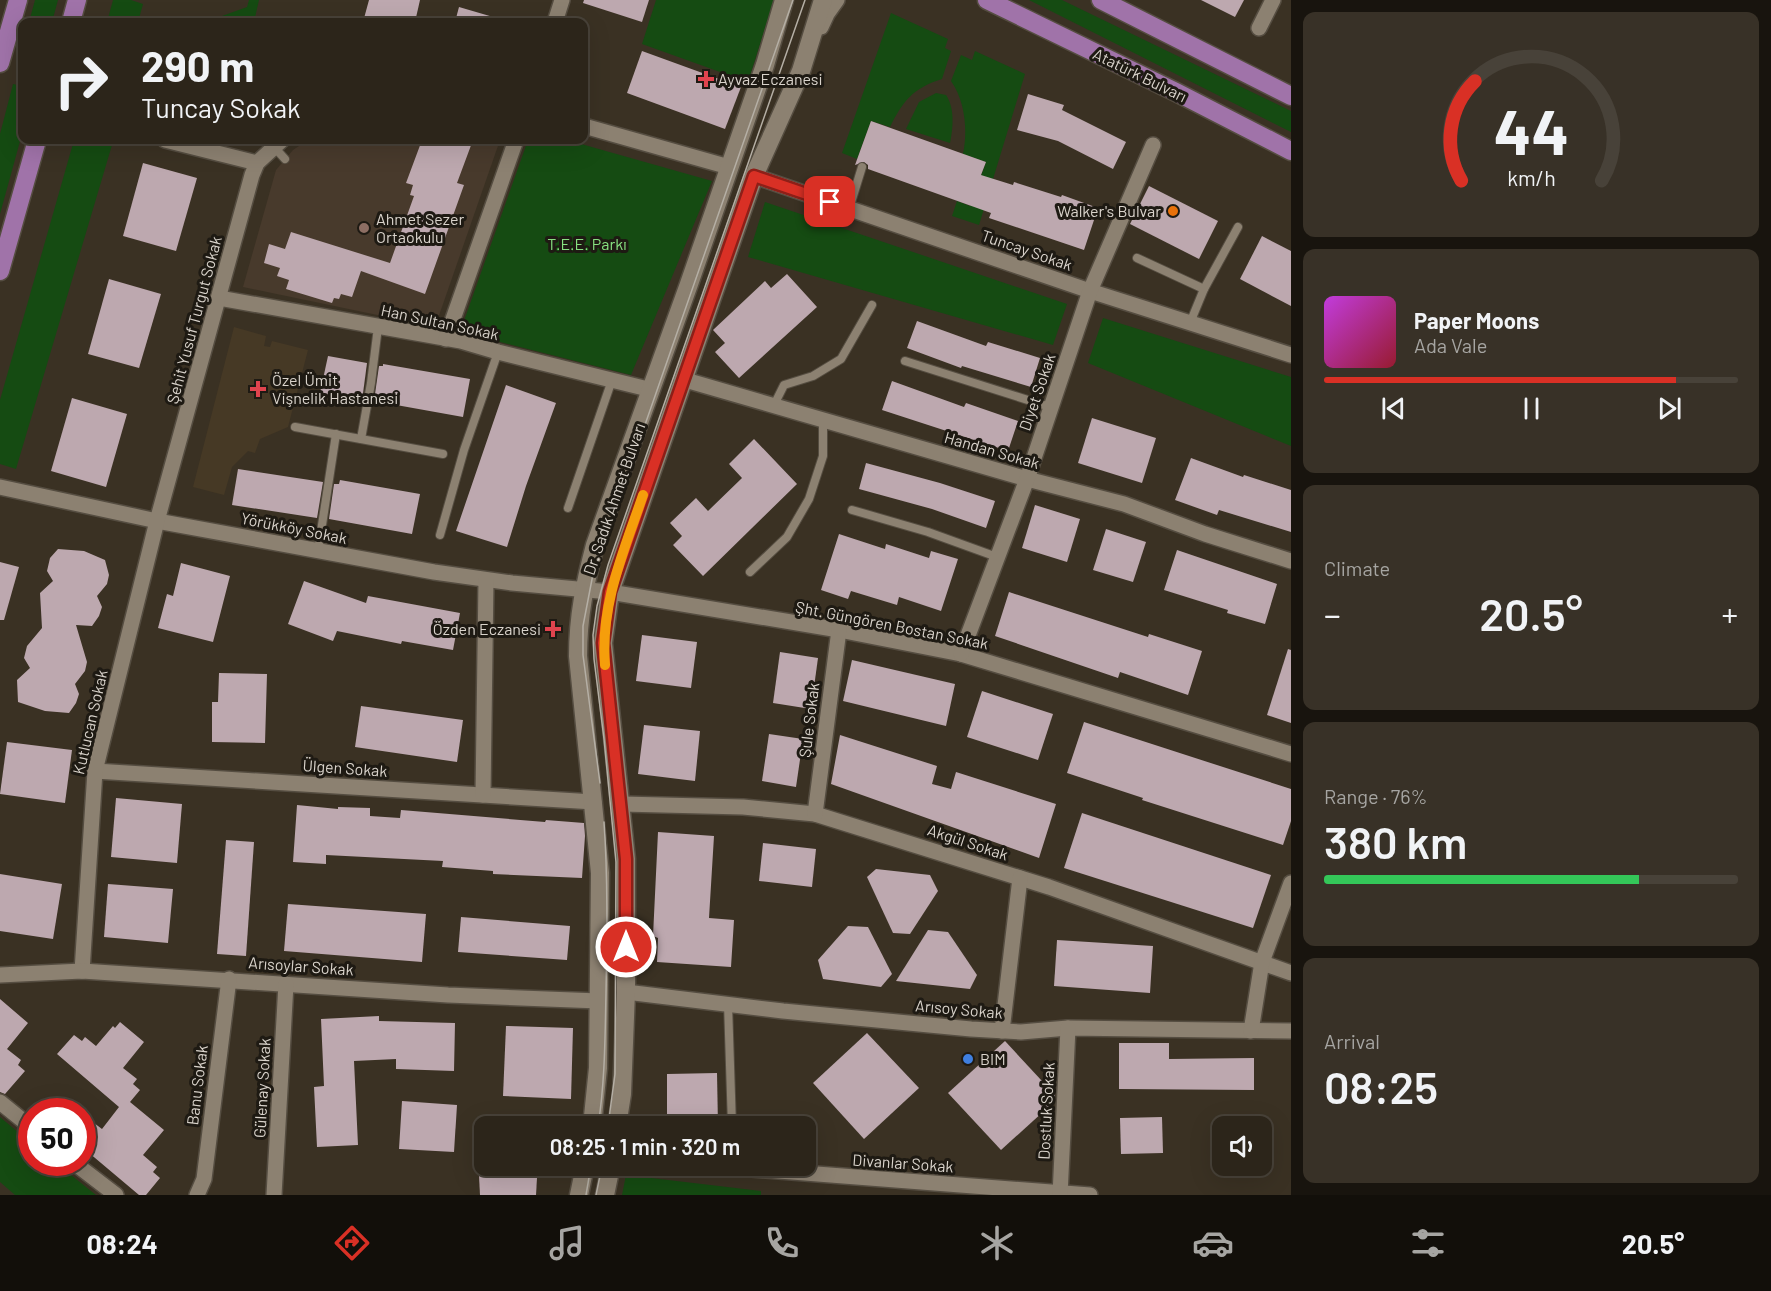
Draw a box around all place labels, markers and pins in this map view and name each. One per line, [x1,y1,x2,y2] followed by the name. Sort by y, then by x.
[718,69,823,88] place label: Ayvaz Eczanesi
[699,72,713,86] marker: Ayvaz Eczanesi
[804,176,855,227] pin
[1057,201,1161,220] place label: Walker's Bulvar
[1166,204,1180,218] marker: Walker's Bulvar
[376,209,464,246] place label: Ahmet Sezer Ortaokulu
[357,221,371,235] marker: Ahmet Sezer Ortaokulu
[272,370,398,407] place label: Özel Ümit Vişnelik Hastanesi
[249,380,267,398] marker: Özel Ümit Vişnelik Hastanesi
[433,619,541,638] place label: Özden Eczanesi
[546,622,560,636] marker: Özden Eczanesi
[980,1049,1006,1068] place label: BIM
[961,1052,975,1066] marker: BIM

